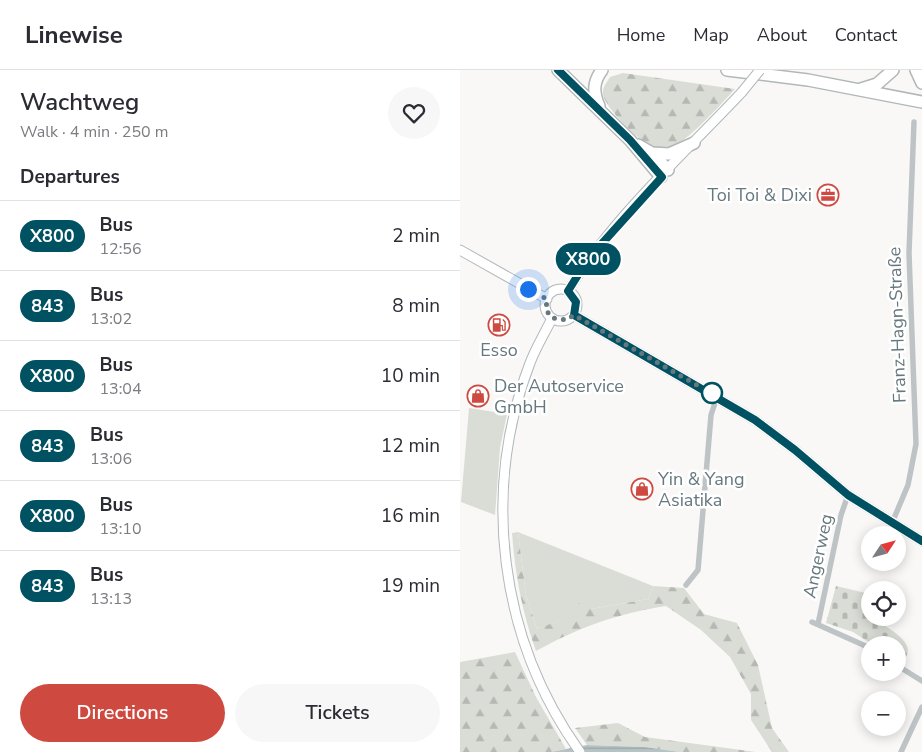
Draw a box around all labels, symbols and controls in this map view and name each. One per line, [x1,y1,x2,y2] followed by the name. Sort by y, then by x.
[25,19,123,51] text: Linewise
[617,23,665,47] text: Home
[693,23,729,47] text: Map
[757,23,807,47] text: About
[835,23,897,47] text: Contact
[20,86,139,118] text: Wachtweg
[388,87,440,139] button: heart
[20,121,168,143] text: Walk · 4 min · 250 m
[20,164,120,190] text: Departures
[707,183,812,207] place label: Toi Toi & Dixi
[816,183,840,207] office icon: Toi Toi & Dixi
[100,212,133,238] text: Bus
[392,223,440,249] text: 2 min
[30,224,75,248] text: X800
[100,238,142,260] text: 12:56
[553,243,623,275] line badge: X800
[566,247,610,271] text: X800
[882,247,912,403] street label: Franz-Hagn-Straße
[516,277,541,302] your location
[90,282,123,308] text: Bus
[392,293,440,319] text: 8 min
[31,294,64,318] text: 843
[90,308,132,330] text: 13:02
[487,313,511,337] fuel station icon: Esso
[480,338,518,362] place label: Esso
[100,352,133,378] text: Bus
[381,363,440,389] text: 10 min
[30,364,75,388] text: X800
[494,374,624,419] place label: Der Autoservice GmbH
[100,378,142,400] text: 13:04
[701,382,723,404] unlabelled marker
[466,384,490,408] shop icon: Der Autoservice GmbH
[90,422,123,448] text: Bus
[381,433,440,459] text: 12 min
[31,434,64,458] text: 843
[90,448,132,470] text: 13:06
[657,467,745,512] place label: Yin & Yang Asiatika
[630,477,654,501] shop icon: Yin & Yang Asiatika
[100,492,133,518] text: Bus
[381,503,440,529] text: 16 min
[30,504,75,528] text: X800
[797,512,839,600] street label: Angerweg
[100,518,142,540] text: 13:10
[861,526,906,571] north arrow
[861,526,906,736] map controls
[90,562,123,588] text: Bus
[381,573,440,599] text: 19 min
[31,574,64,598] text: 843
[861,581,906,626] button: locate
[90,588,132,610] text: 13:13
[861,636,906,681] button: +
[20,684,225,742] button: Directions
[235,684,440,742] button: Tickets
[861,691,906,736] button: −

